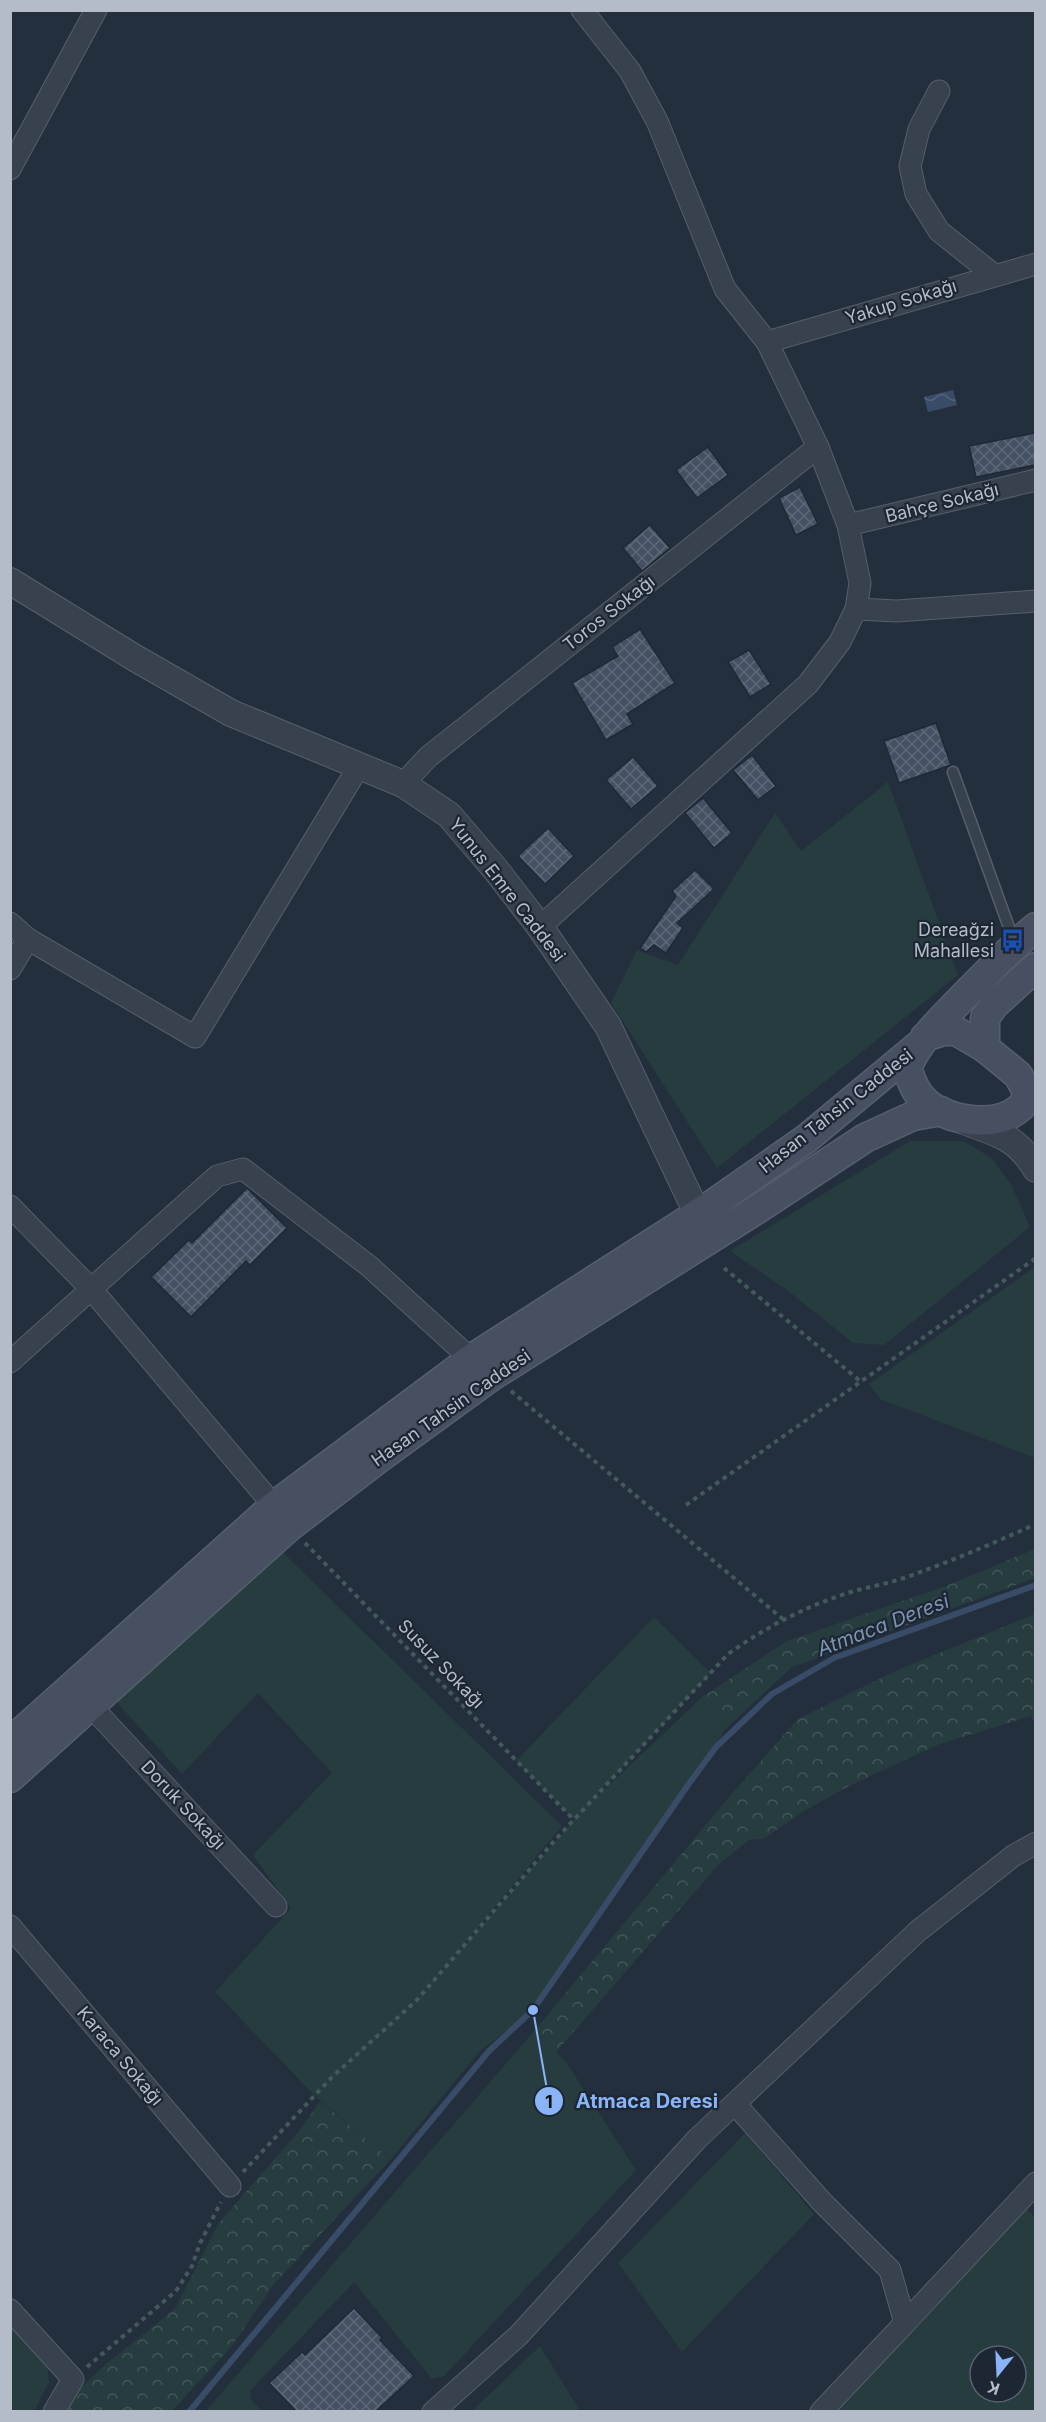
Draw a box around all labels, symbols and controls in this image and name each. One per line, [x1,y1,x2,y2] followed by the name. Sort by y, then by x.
[843,275,959,328] street label: Yakup Sokağı
[883,478,1001,527] street label: Bahçe Sokağı
[559,570,659,655] street label: Toros Sokağı
[445,814,570,966] street label: Yunus Emre Caddesi
[914,919,994,961] place label: Dereağzi Mahallesi
[999,927,1025,953] bus stop icon: Dereağzi Mahallesi
[755,1044,917,1177] street label: Hasan Tahsin Caddesi
[367,1345,534,1470] street label: Hasan Tahsin Caddesi
[813,1588,953,1661] water label: Atmaca Deresi
[394,1615,489,1712] street label: Susuz Sokağı
[137,1756,230,1853] street label: Doruk Sokağı
[73,2002,168,2109] street label: Karaca Sokağı
[534,2082,731,2120] callout: Atmaca Deresi
[576,2089,718,2113] text: Atmaca Deresi
[545,2091,553,2112] text: 1
[968,2344,1028,2404] north arrow
[984,2377,1002,2400] text: K

